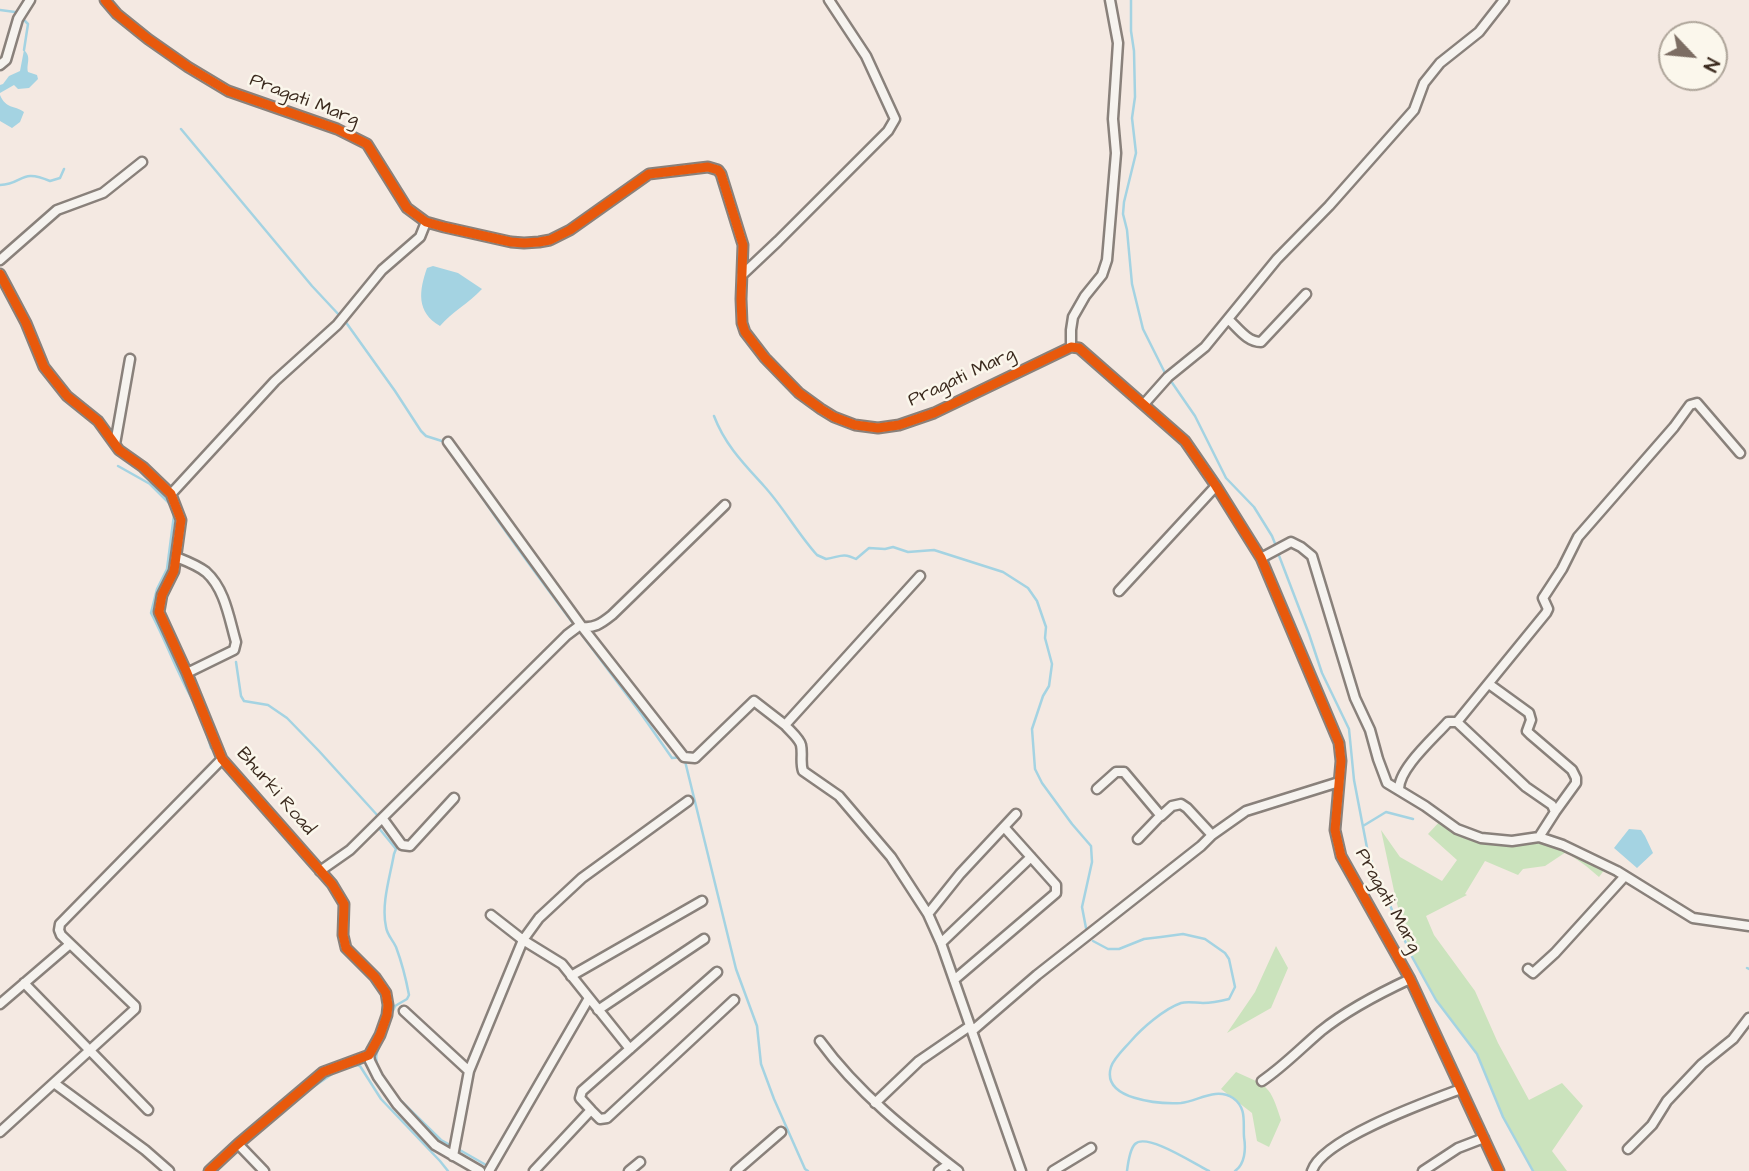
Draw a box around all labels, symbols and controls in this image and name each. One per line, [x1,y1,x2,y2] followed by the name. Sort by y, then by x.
[1658,21,1728,91] north arrow
[1696,53,1725,76] text: N
[246,70,362,132] street label: Pragati Marg
[905,343,1019,413] street label: Pragati Marg
[231,743,319,841] street label: Bhurki Road
[1349,845,1425,957] street label: Pragati Marg

